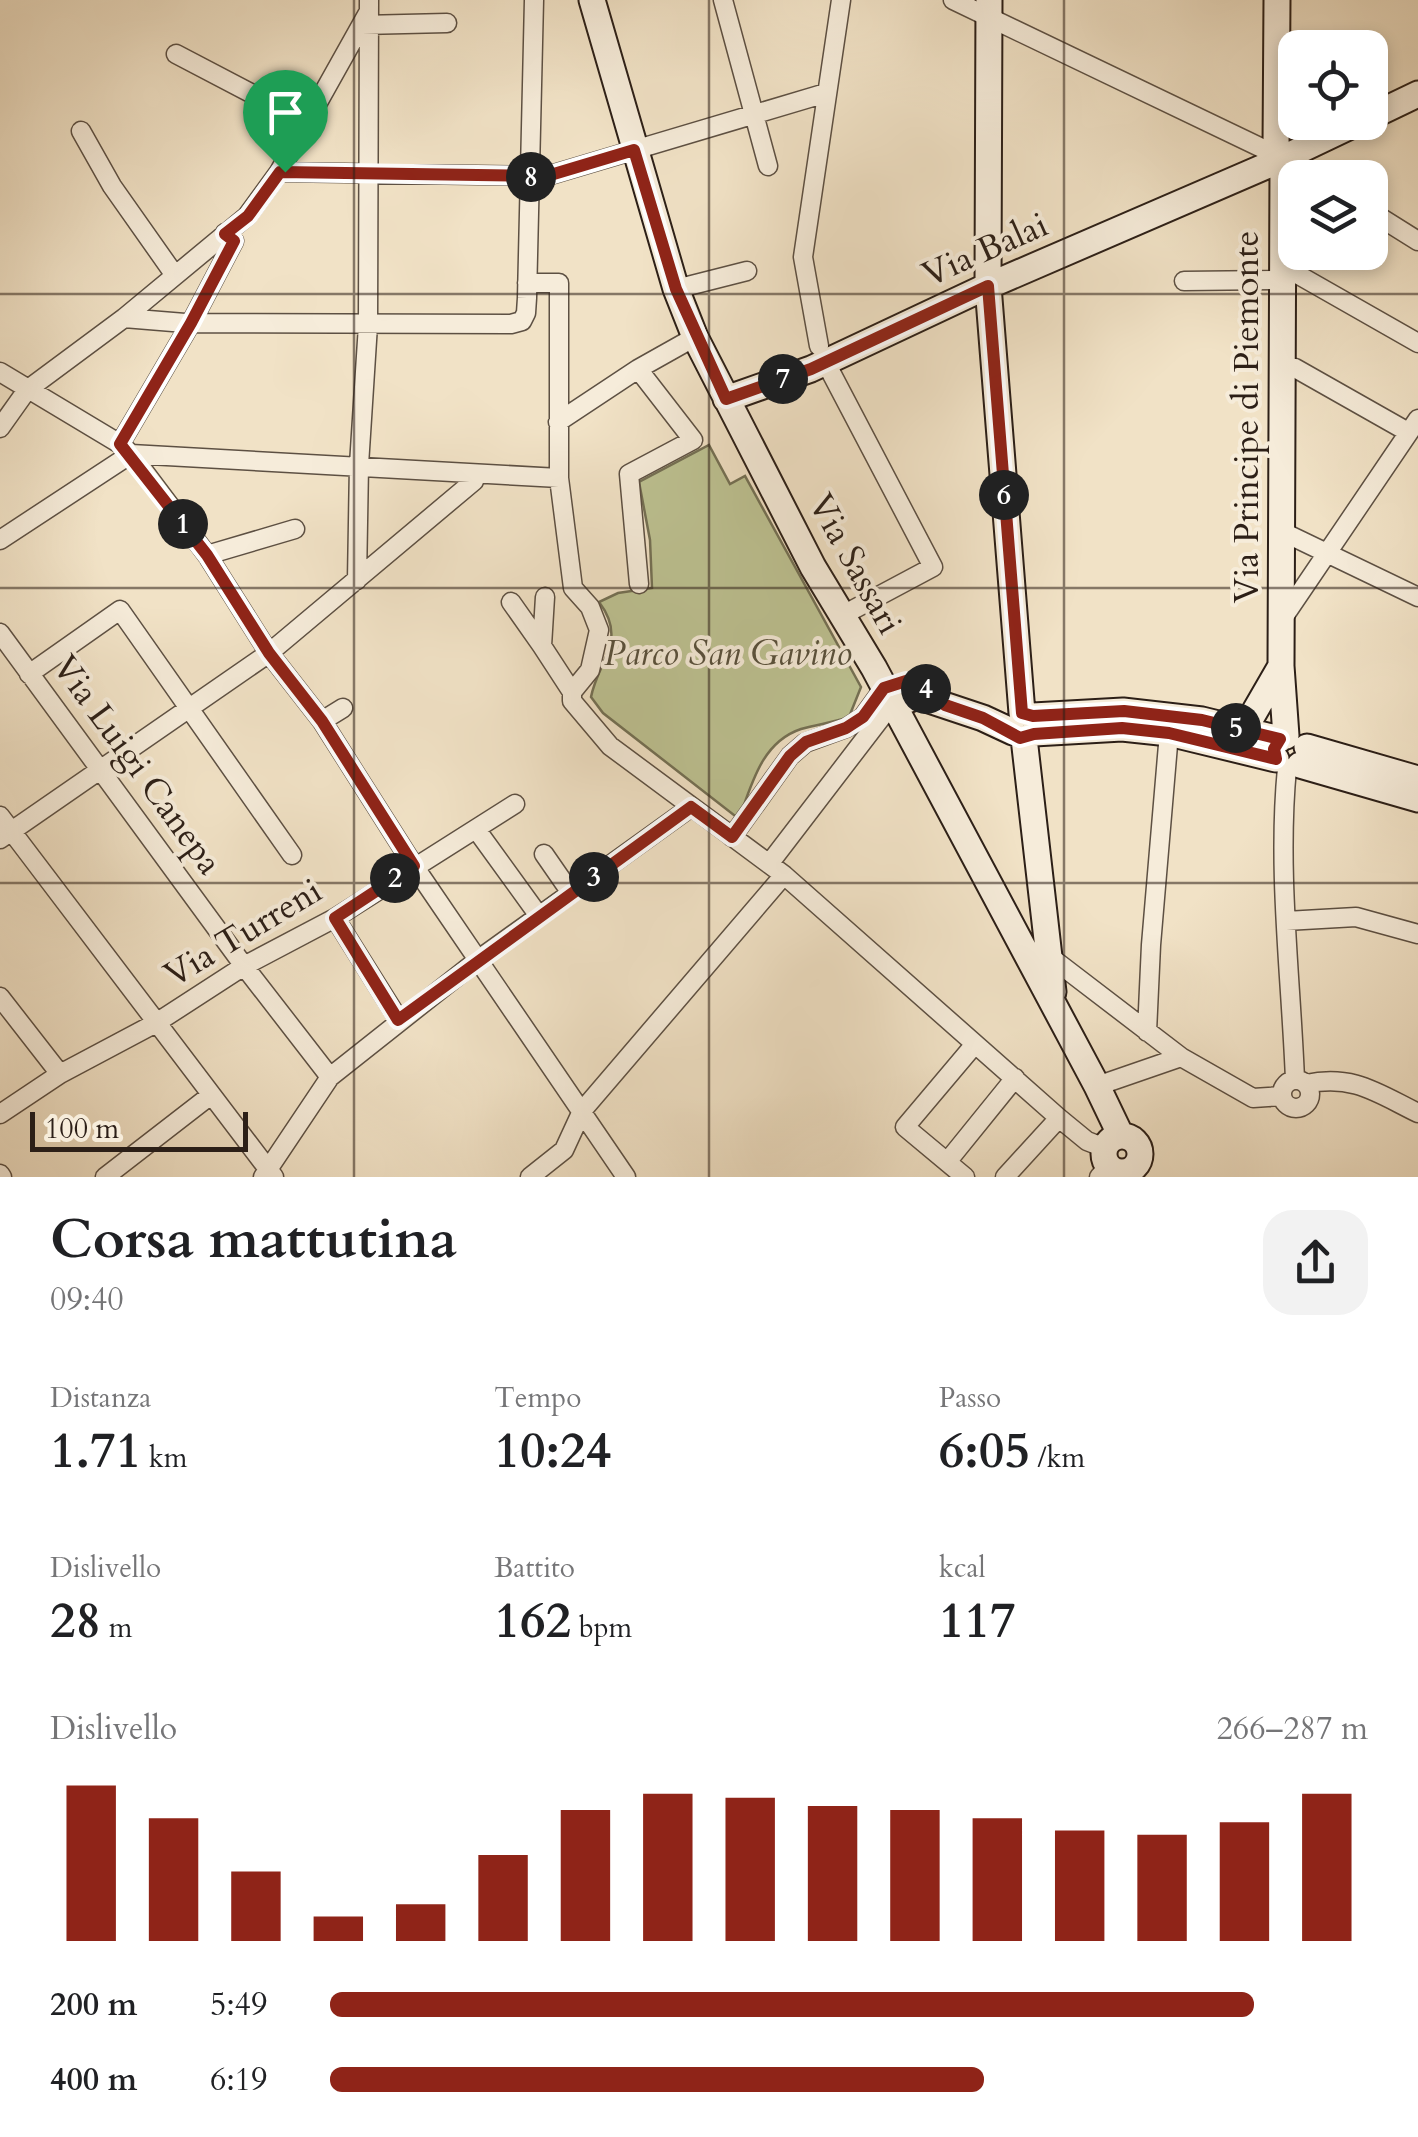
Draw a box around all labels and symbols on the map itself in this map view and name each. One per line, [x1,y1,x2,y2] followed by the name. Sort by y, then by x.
[243,70,328,173] pin
[506,152,556,202] pin: 8
[915,201,1055,299] street label: Via Balai
[1223,231,1271,603] street label: Via Principe di Piemonte
[758,354,808,404] pin: 7
[979,470,1029,520] pin: 6
[797,485,913,643] street label: Via Sassari
[158,499,208,549] pin: 1
[604,630,852,678] park label: Parco San Gavino
[41,645,233,885] street label: Via Luigi Canepa
[901,664,951,714] pin: 4
[1211,703,1261,753] pin: 5
[569,852,619,902] pin: 3
[370,853,420,903] pin: 2
[155,867,331,999] street label: Via Turreni
[30,1107,248,1152] scale bar

